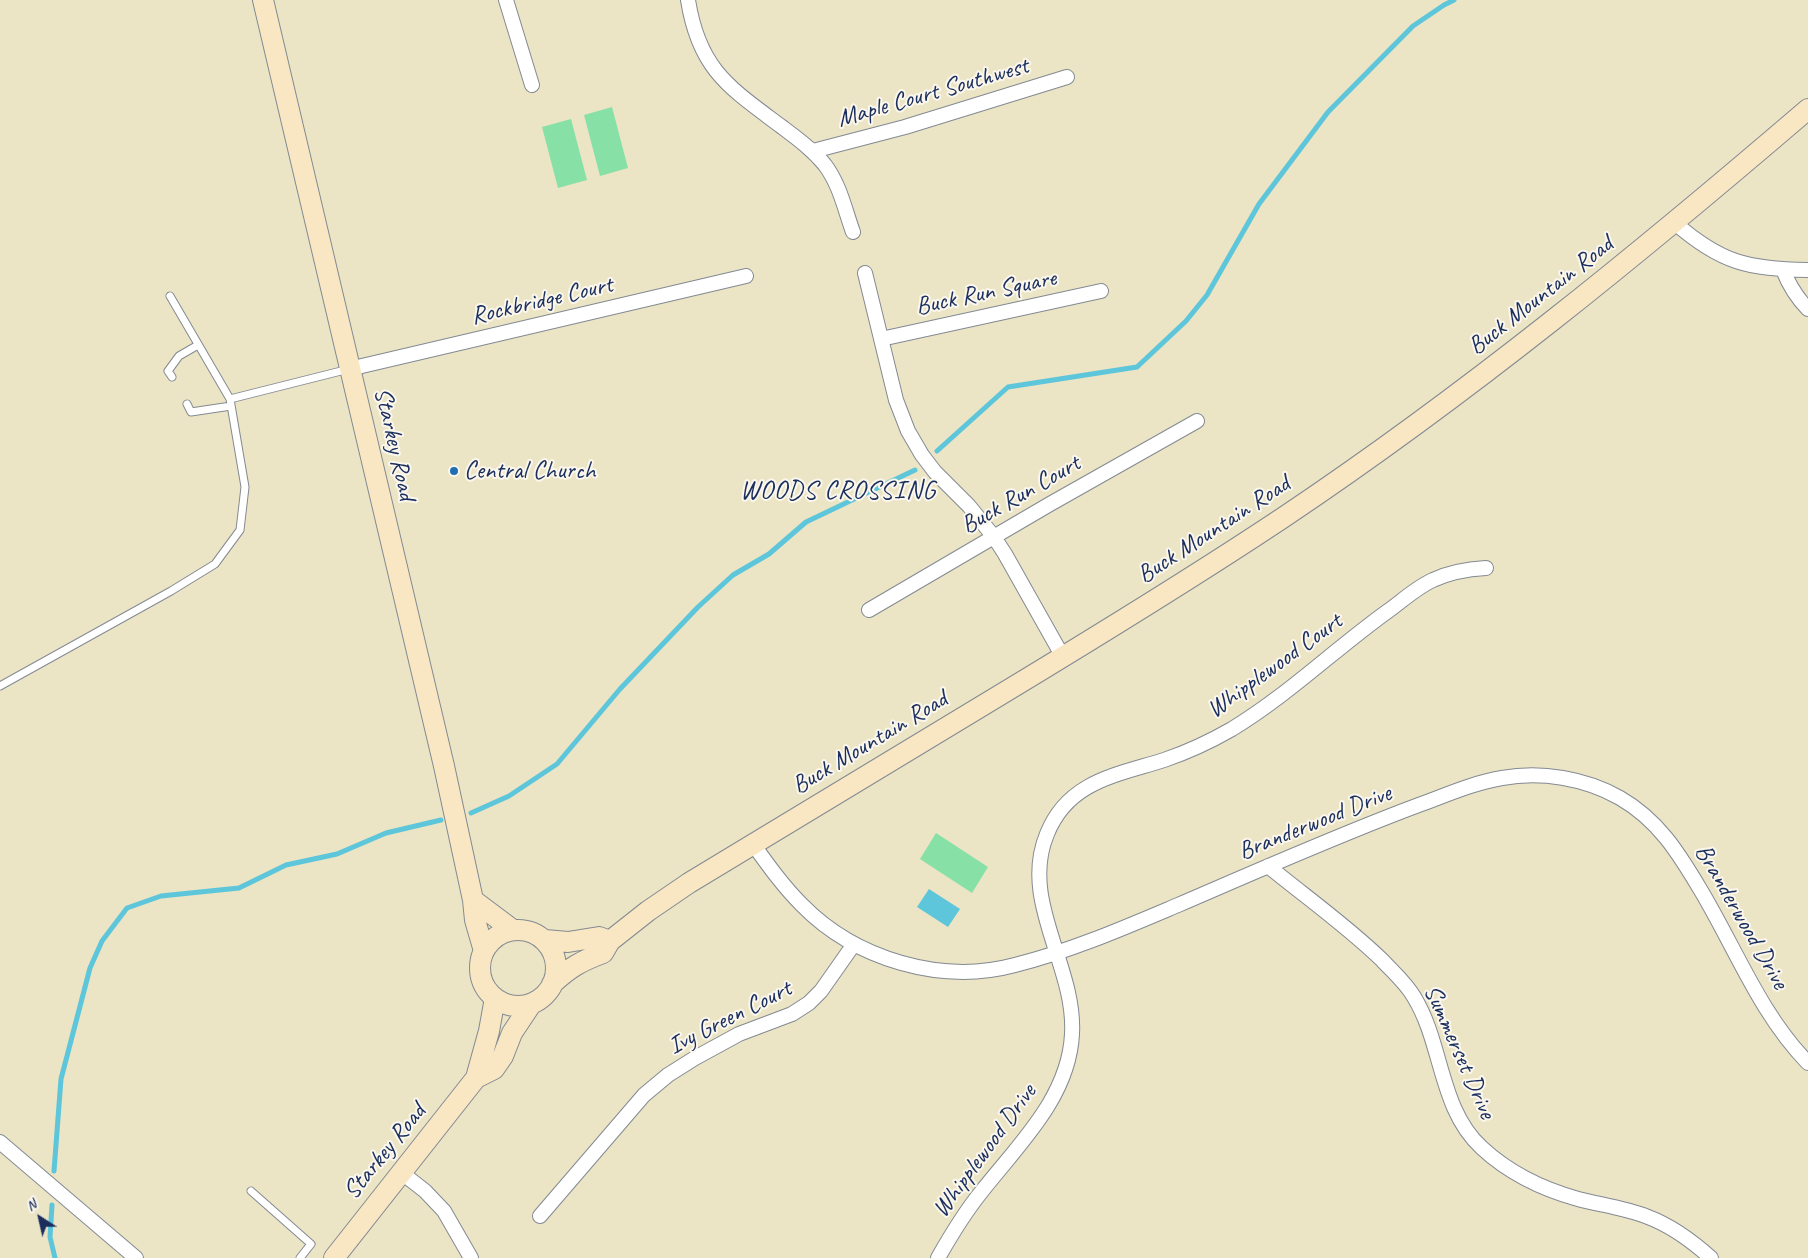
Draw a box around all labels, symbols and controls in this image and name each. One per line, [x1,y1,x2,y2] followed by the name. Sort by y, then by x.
[834,51,1032,135] street label: Maple Court Southwest
[1462,230,1620,362] street label: Buck Mountain Road
[913,263,1059,323] street label: Buck Run Square
[468,270,616,332] street label: Rockbridge Court
[367,385,421,503] street label: Starkey Road
[956,449,1086,541] street label: Buck Run Court
[464,456,595,486] place label: Central Church
[448,465,460,477] marker: Central Church
[1132,469,1296,591] street label: Buck Mountain Road
[740,475,936,507] district label: WOODS CROSSING
[1202,607,1348,725] street label: Whipplewood Court
[787,685,953,801] street label: Buck Mountain Road
[1234,779,1396,867] street label: Branderwood Drive
[1687,839,1795,995] street label: Branderwood Drive
[663,974,797,1062] street label: Ivy Green Court
[1416,980,1502,1124] street label: Summerset Drive
[927,1078,1043,1224] street label: Whipplewood Drive
[337,1098,433,1206] street label: Starkey Road
[15,1193,65,1243] north arrow
[23,1196,40,1215] text: N

